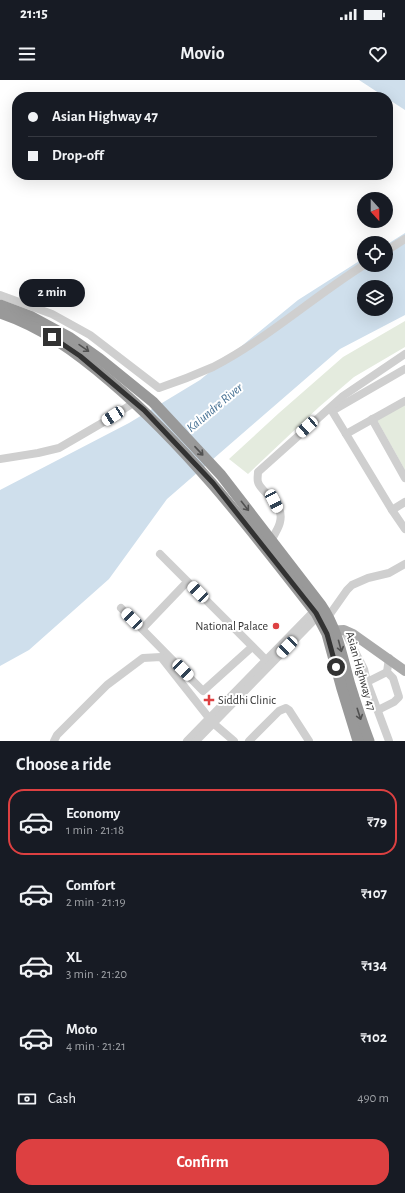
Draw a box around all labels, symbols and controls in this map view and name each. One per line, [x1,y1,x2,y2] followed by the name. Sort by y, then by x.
[20,6,48,21] text: 21:15
[16,43,38,65] icon: menu
[367,43,389,65] icon: heart
[180,45,225,63] text: Movio
[52,109,158,124] text: Asian Highway 47
[52,148,104,163] text: Drop-off
[357,192,393,228] north arrow
[357,192,393,316] map controls
[357,236,393,272] button: locate
[19,279,85,307] callout: 2 min
[357,280,393,316] button: layers
[38,286,66,299] text: 2 min
[43,328,61,346] route end
[79,344,90,352] one-way arrow
[185,381,246,435] water label: Kalundre River
[100,404,126,428] car
[294,415,320,439] car
[194,446,203,456] one-way arrow
[263,488,285,514] car
[241,500,250,511] one-way arrow
[185,579,211,605] car
[119,606,145,632] car
[195,620,268,632] place label: National Palace
[271,621,281,631] marker: National Palace
[343,630,378,712] street label: Asian Highway 47
[274,634,300,660] car
[336,639,344,652] one-way arrow
[170,657,196,683] car
[327,658,345,676] route start
[203,694,215,706] marker: Siddhi Clinic
[218,694,276,706] place label: Siddhi Clinic
[356,707,364,719] one-way arrow
[16,756,111,774] text: Choose a ride
[18,804,54,840] icon: car
[66,806,120,821] text: Economy
[367,814,387,829] text: ₹79
[66,824,124,837] text: 1 min · 21:18
[18,876,54,912] icon: car
[66,878,115,893] text: Comfort
[361,886,387,901] text: ₹107
[66,896,126,909] text: 2 min · 21:19
[18,948,54,984] icon: car
[66,950,82,965] text: XL
[361,958,387,973] text: ₹134
[66,968,127,981] text: 3 min · 21:20
[18,1020,54,1056] icon: car
[66,1022,98,1037] text: Moto
[360,1030,387,1045] text: ₹102
[66,1040,126,1053] text: 4 min · 21:21
[16,1088,38,1110] icon: cash
[48,1091,76,1106] text: Cash
[357,1092,389,1105] text: 490 m
[16,1139,389,1185] button: Confirm

